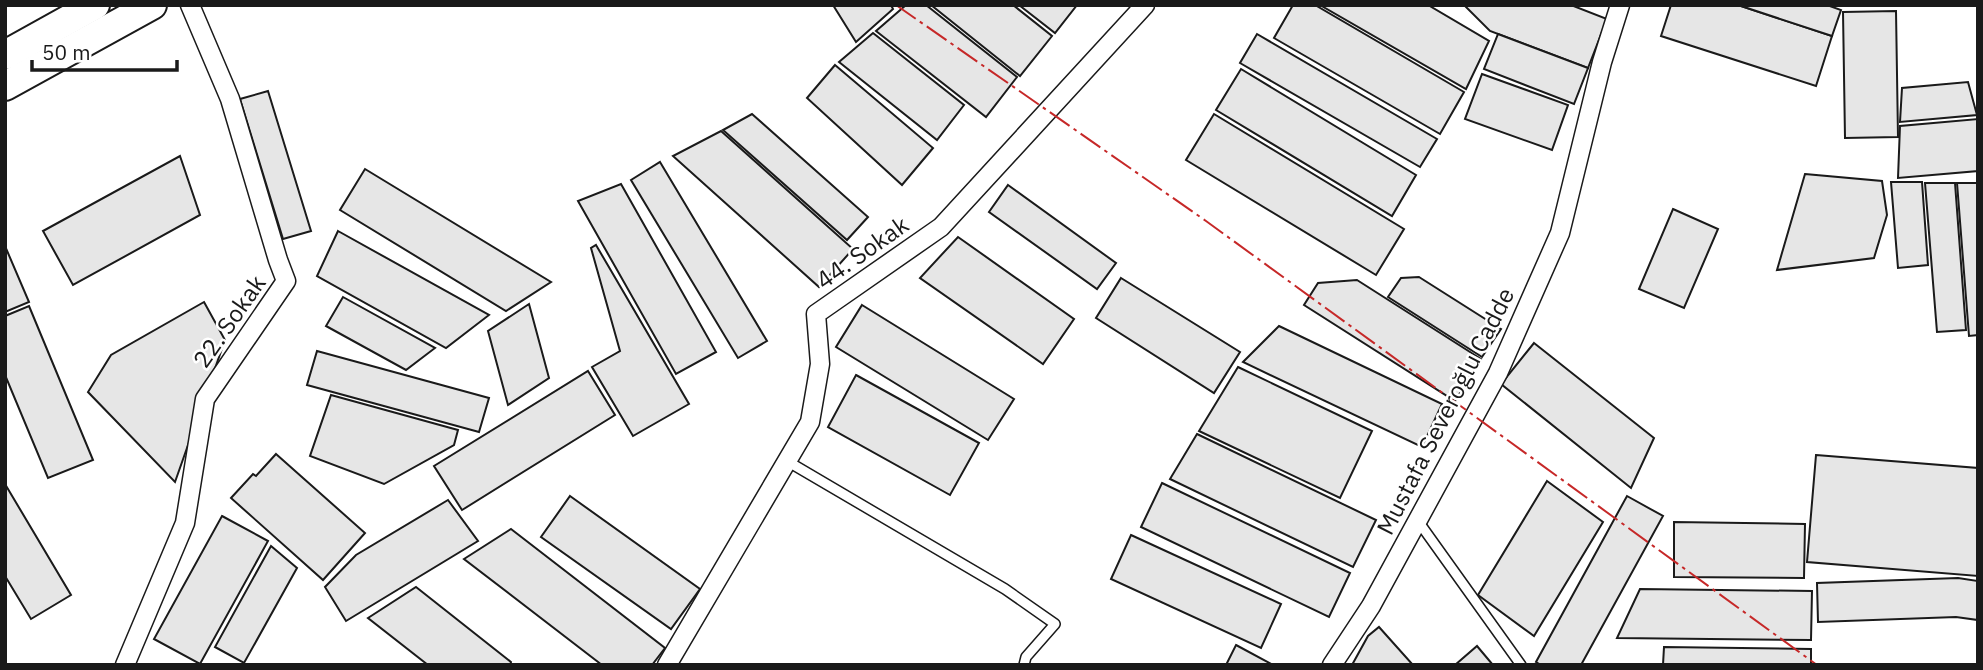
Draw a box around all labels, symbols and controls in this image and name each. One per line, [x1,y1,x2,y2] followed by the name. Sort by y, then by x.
[32,28,177,72] scale bar
[42,38,91,66] text: 50 m
[809,208,915,296] street label: 44. Sokak
[185,268,273,374] street label: 22. Sokak
[1369,282,1521,540] street label: Mustafa Severoğlu Cadde

